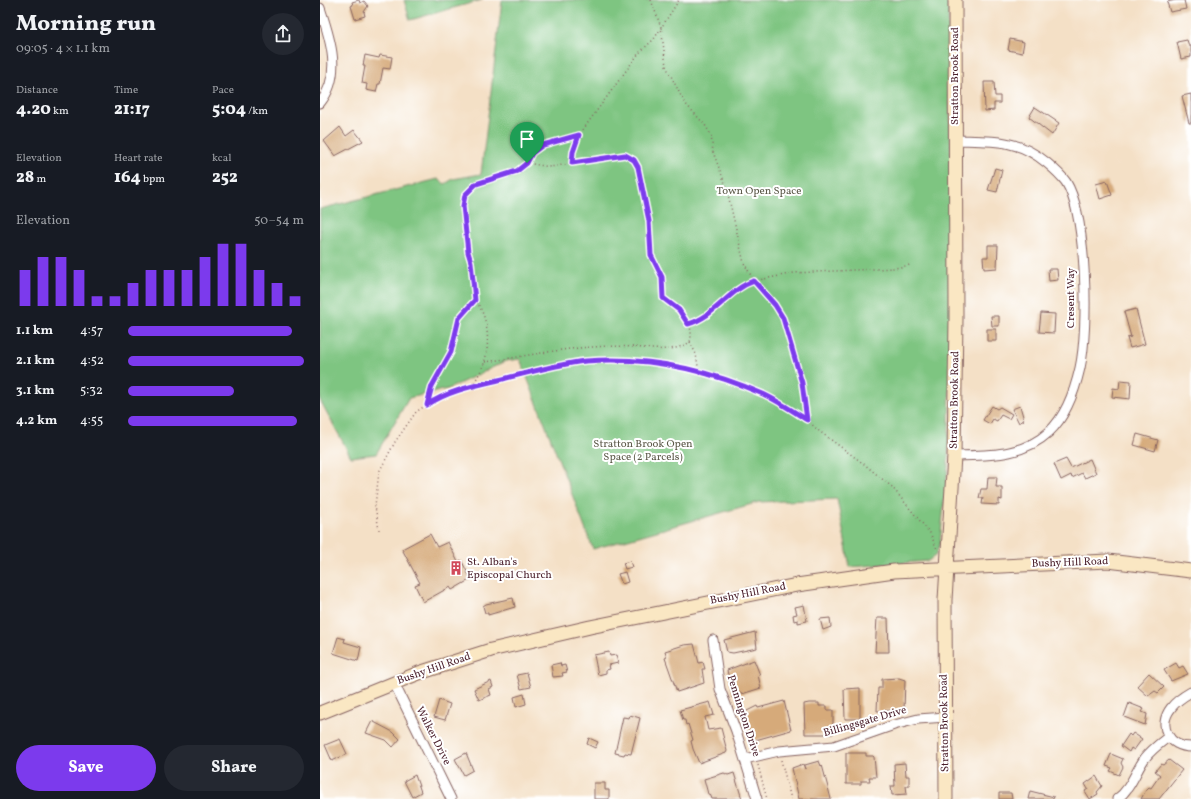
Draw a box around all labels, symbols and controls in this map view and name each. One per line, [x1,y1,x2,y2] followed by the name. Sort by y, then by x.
[16,9,156,40] text: Morning run
[262,13,304,55] button: share
[948,27,963,125] street label: Stratton Brook Road
[16,40,110,58] text: 09:05 · 4 × 1.1 km
[16,83,58,98] text: Distance
[114,83,138,98] text: Time
[212,83,234,98] text: Pace
[16,98,51,121] text: 4.20
[114,98,150,121] text: 21:17
[212,98,246,121] text: 5:04
[51,104,69,119] text: km
[246,104,268,119] text: /km
[510,122,544,163] pin
[516,128,538,150] icon: arrive
[16,151,62,166] text: Elevation
[114,151,163,166] text: Heart rate
[212,151,232,166] text: kcal
[16,166,34,189] text: 28
[114,166,141,189] text: 164
[212,166,238,189] text: 252
[34,172,46,187] text: m
[141,172,165,187] text: bpm
[717,184,802,199] park label: Town Open Space
[16,212,70,230] text: Elevation
[254,212,304,230] text: 50–54 m
[1064,268,1079,328] street label: Cresent Way
[16,322,53,340] text: 1.1 km
[80,322,103,340] text: 4:57
[947,351,963,449] street label: Stratton Brook Road
[16,352,55,370] text: 2.1 km
[80,352,104,370] text: 4:52
[16,382,55,400] text: 3.1 km
[80,382,103,400] text: 5:32
[16,412,57,430] text: 4.2 km
[80,412,103,430] text: 4:55
[593,437,693,465] park label: Stratton Brook Open Space (2 Parcels)
[1031,554,1109,572] street label: Bushy Hill Road
[467,555,552,583] place label: St. Alban's Episcopal Church
[448,560,464,576] building icon: St. Alban's Episcopal Church
[709,579,787,609] street label: Bushy Hill Road
[395,649,473,689] street label: Bushy Hill Road
[723,673,763,759] street label: Pennington Drive
[937,674,953,772] street label: Stratton Brook Road
[822,703,908,741] street label: Billingsgate Drive
[412,704,454,768] street label: Walker Drive
[16,745,156,791] button: Save
[164,745,304,791] button: Share

